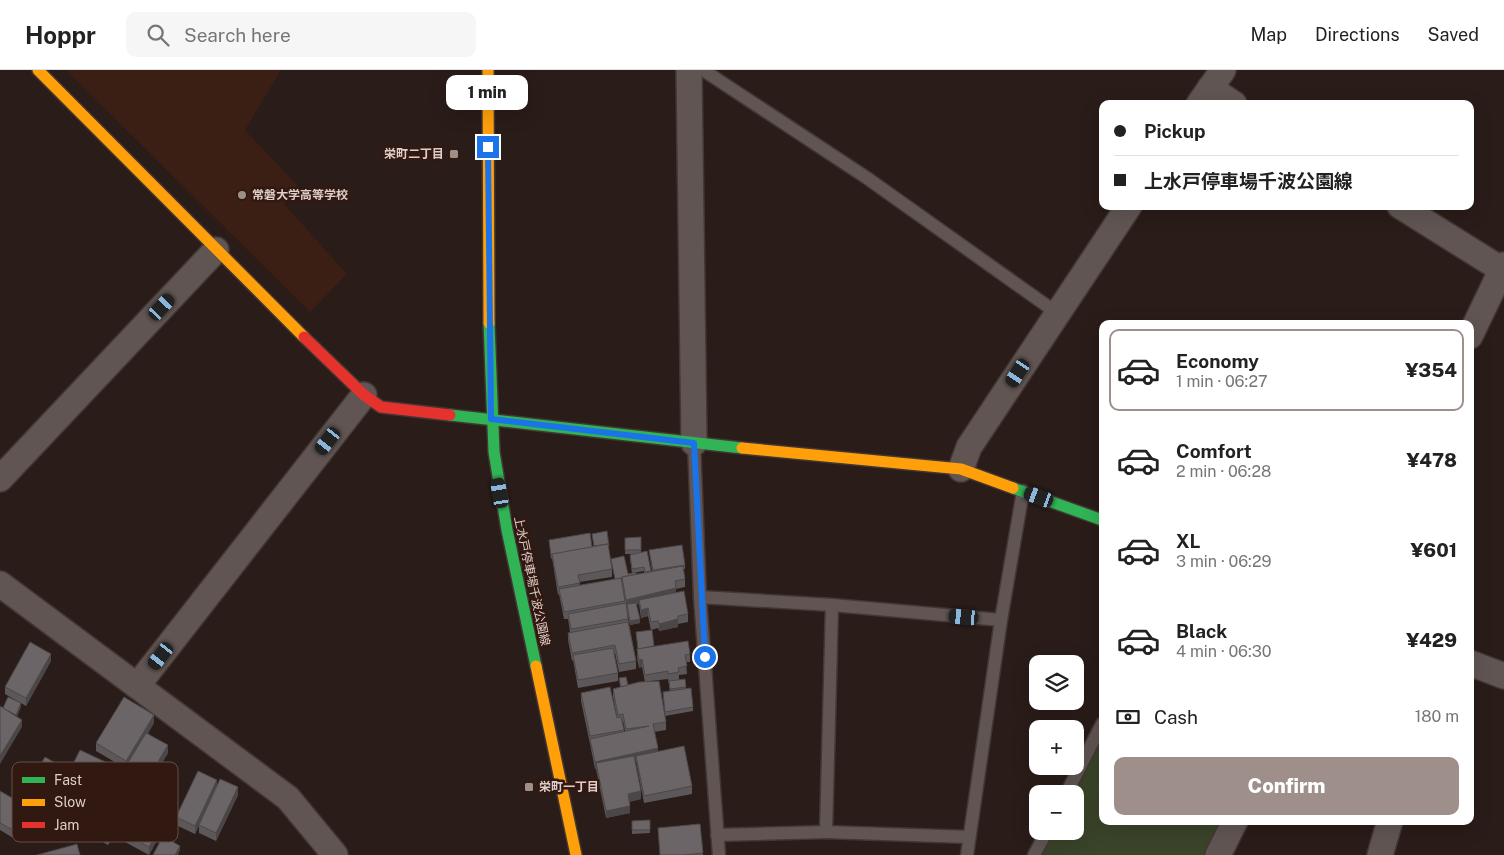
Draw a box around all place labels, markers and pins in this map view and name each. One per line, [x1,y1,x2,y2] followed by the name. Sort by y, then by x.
[384,147,444,161] place label: 栄町二丁目
[448,148,460,160] marker: 栄町二丁目
[252,188,348,202] place label: 常磐大学高等学校
[236,189,248,201] marker: 常磐大学高等学校
[539,780,599,794] place label: 栄町一丁目
[523,781,535,793] marker: 栄町一丁目

